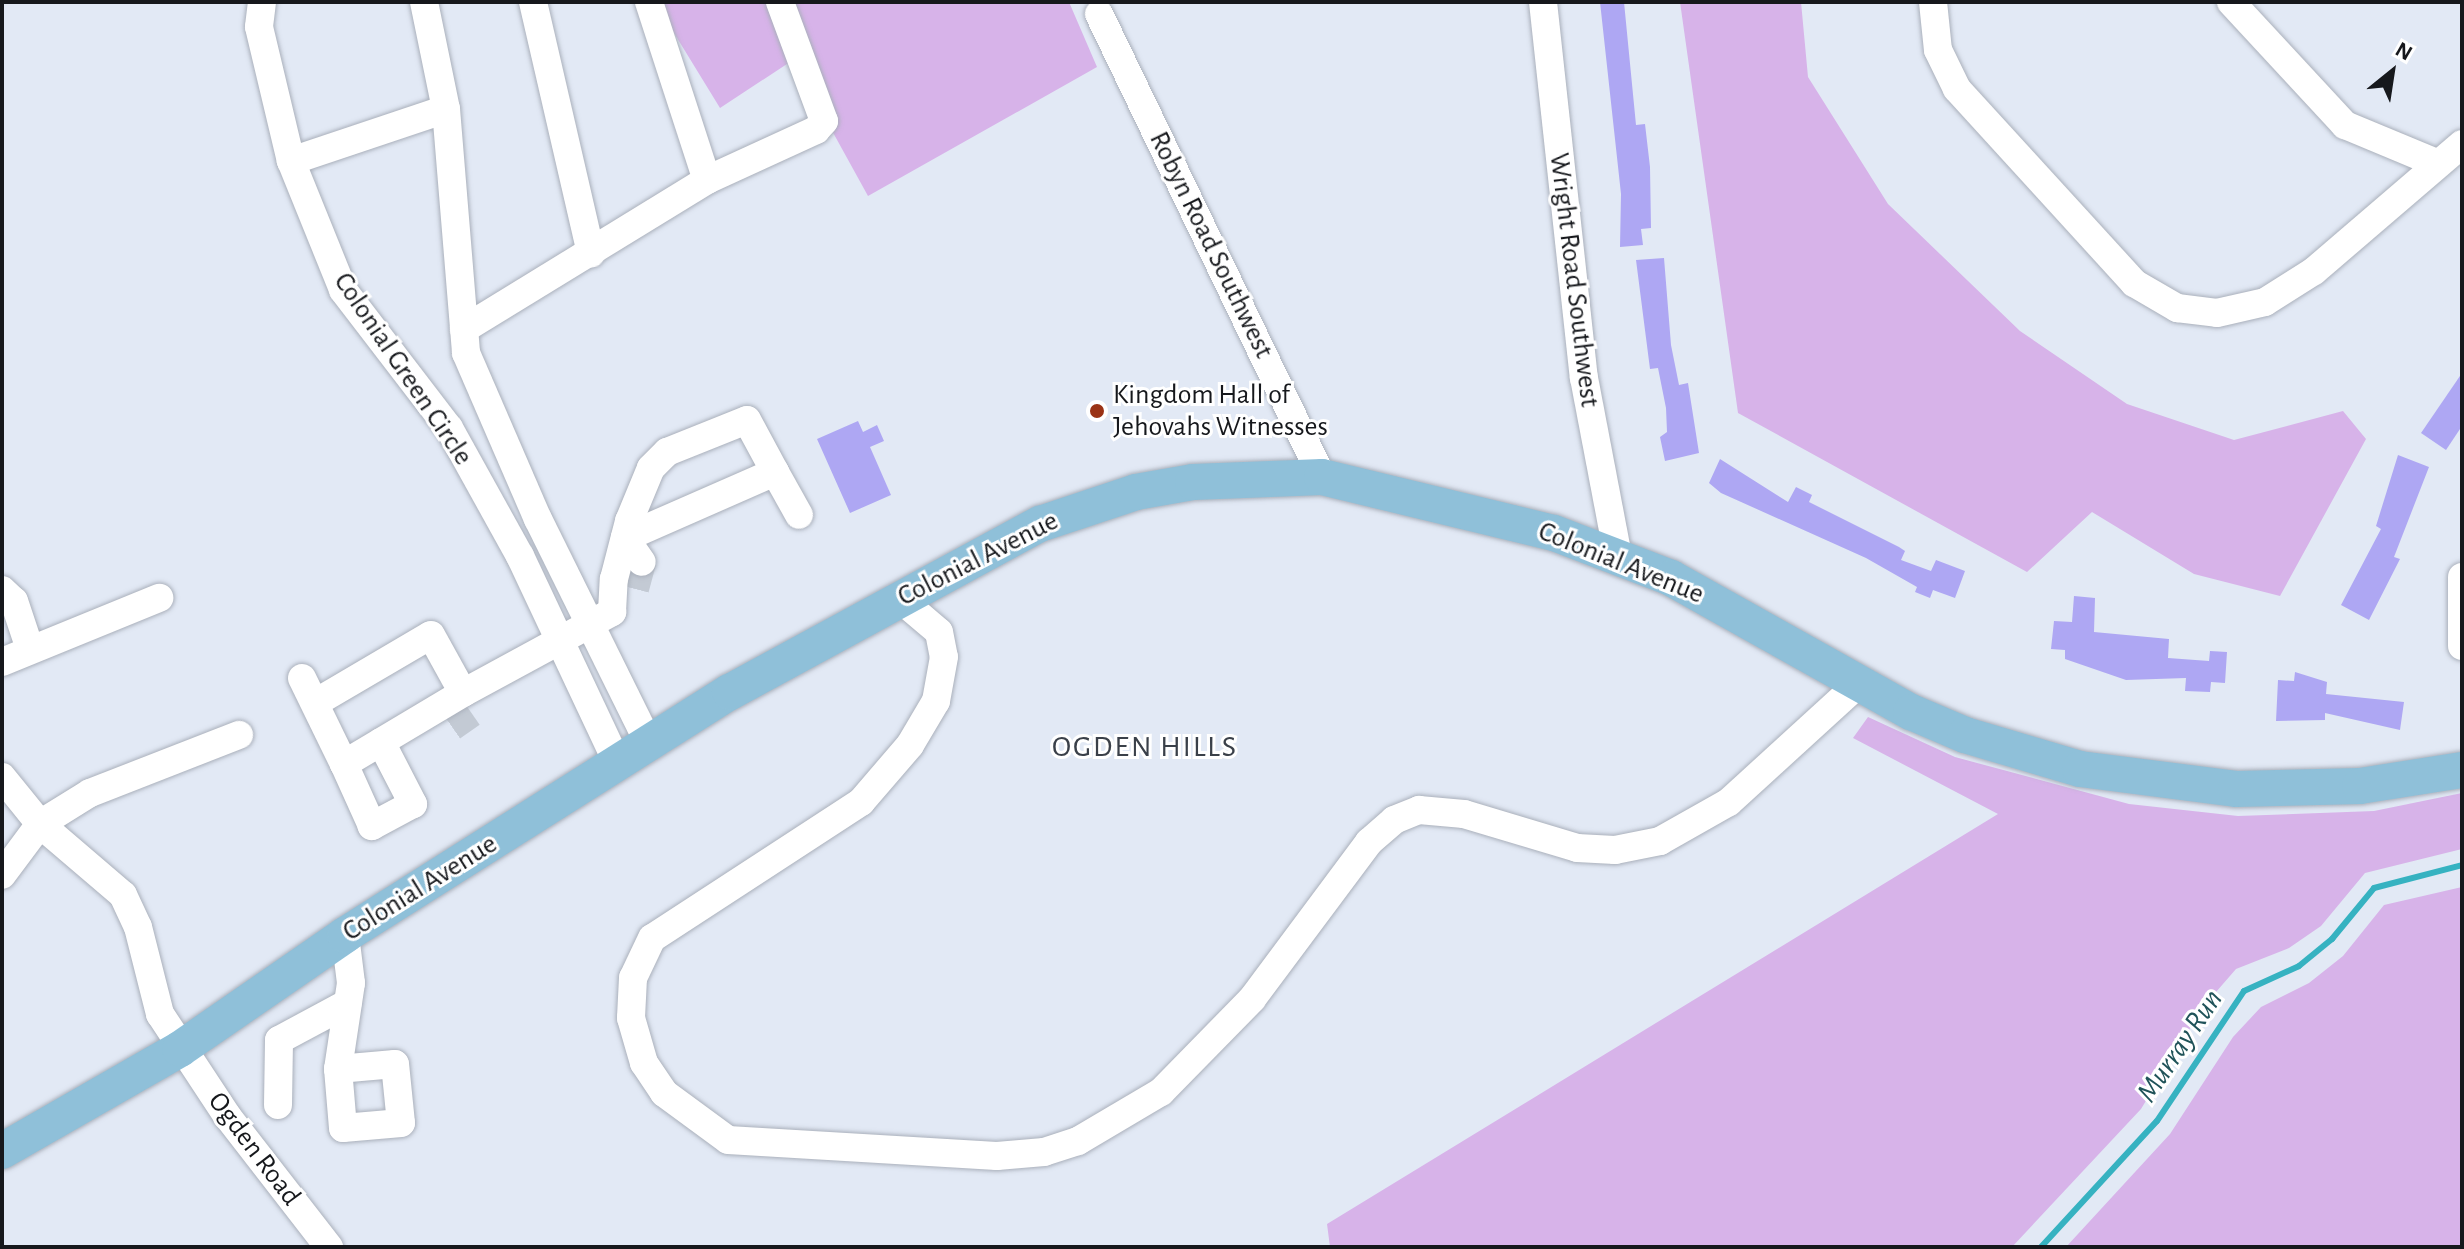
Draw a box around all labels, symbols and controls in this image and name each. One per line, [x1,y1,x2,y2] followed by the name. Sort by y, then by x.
[2352,32,2432,112] north arrow
[2392,38,2416,65] text: N
[1142,126,1280,364] street label: Robyn Road Southwest
[1542,151,1606,409] street label: Wright Road Southwest
[326,266,480,472] street label: Colonial Green Circle
[1113,378,1328,444] place label: Kingdom Hall of Jehovahs Witnesses
[1088,402,1106,420] marker: Kingdom Hall of Jehovahs Witnesses
[892,504,1064,614] street label: Colonial Avenue
[1533,515,1709,611] street label: Colonial Avenue
[1052,729,1238,765] district label: OGDEN HILLS
[337,827,503,949] street label: Colonial Avenue
[2129,983,2231,1109] water label: Murray Run
[200,1086,308,1212] street label: Ogden Road

